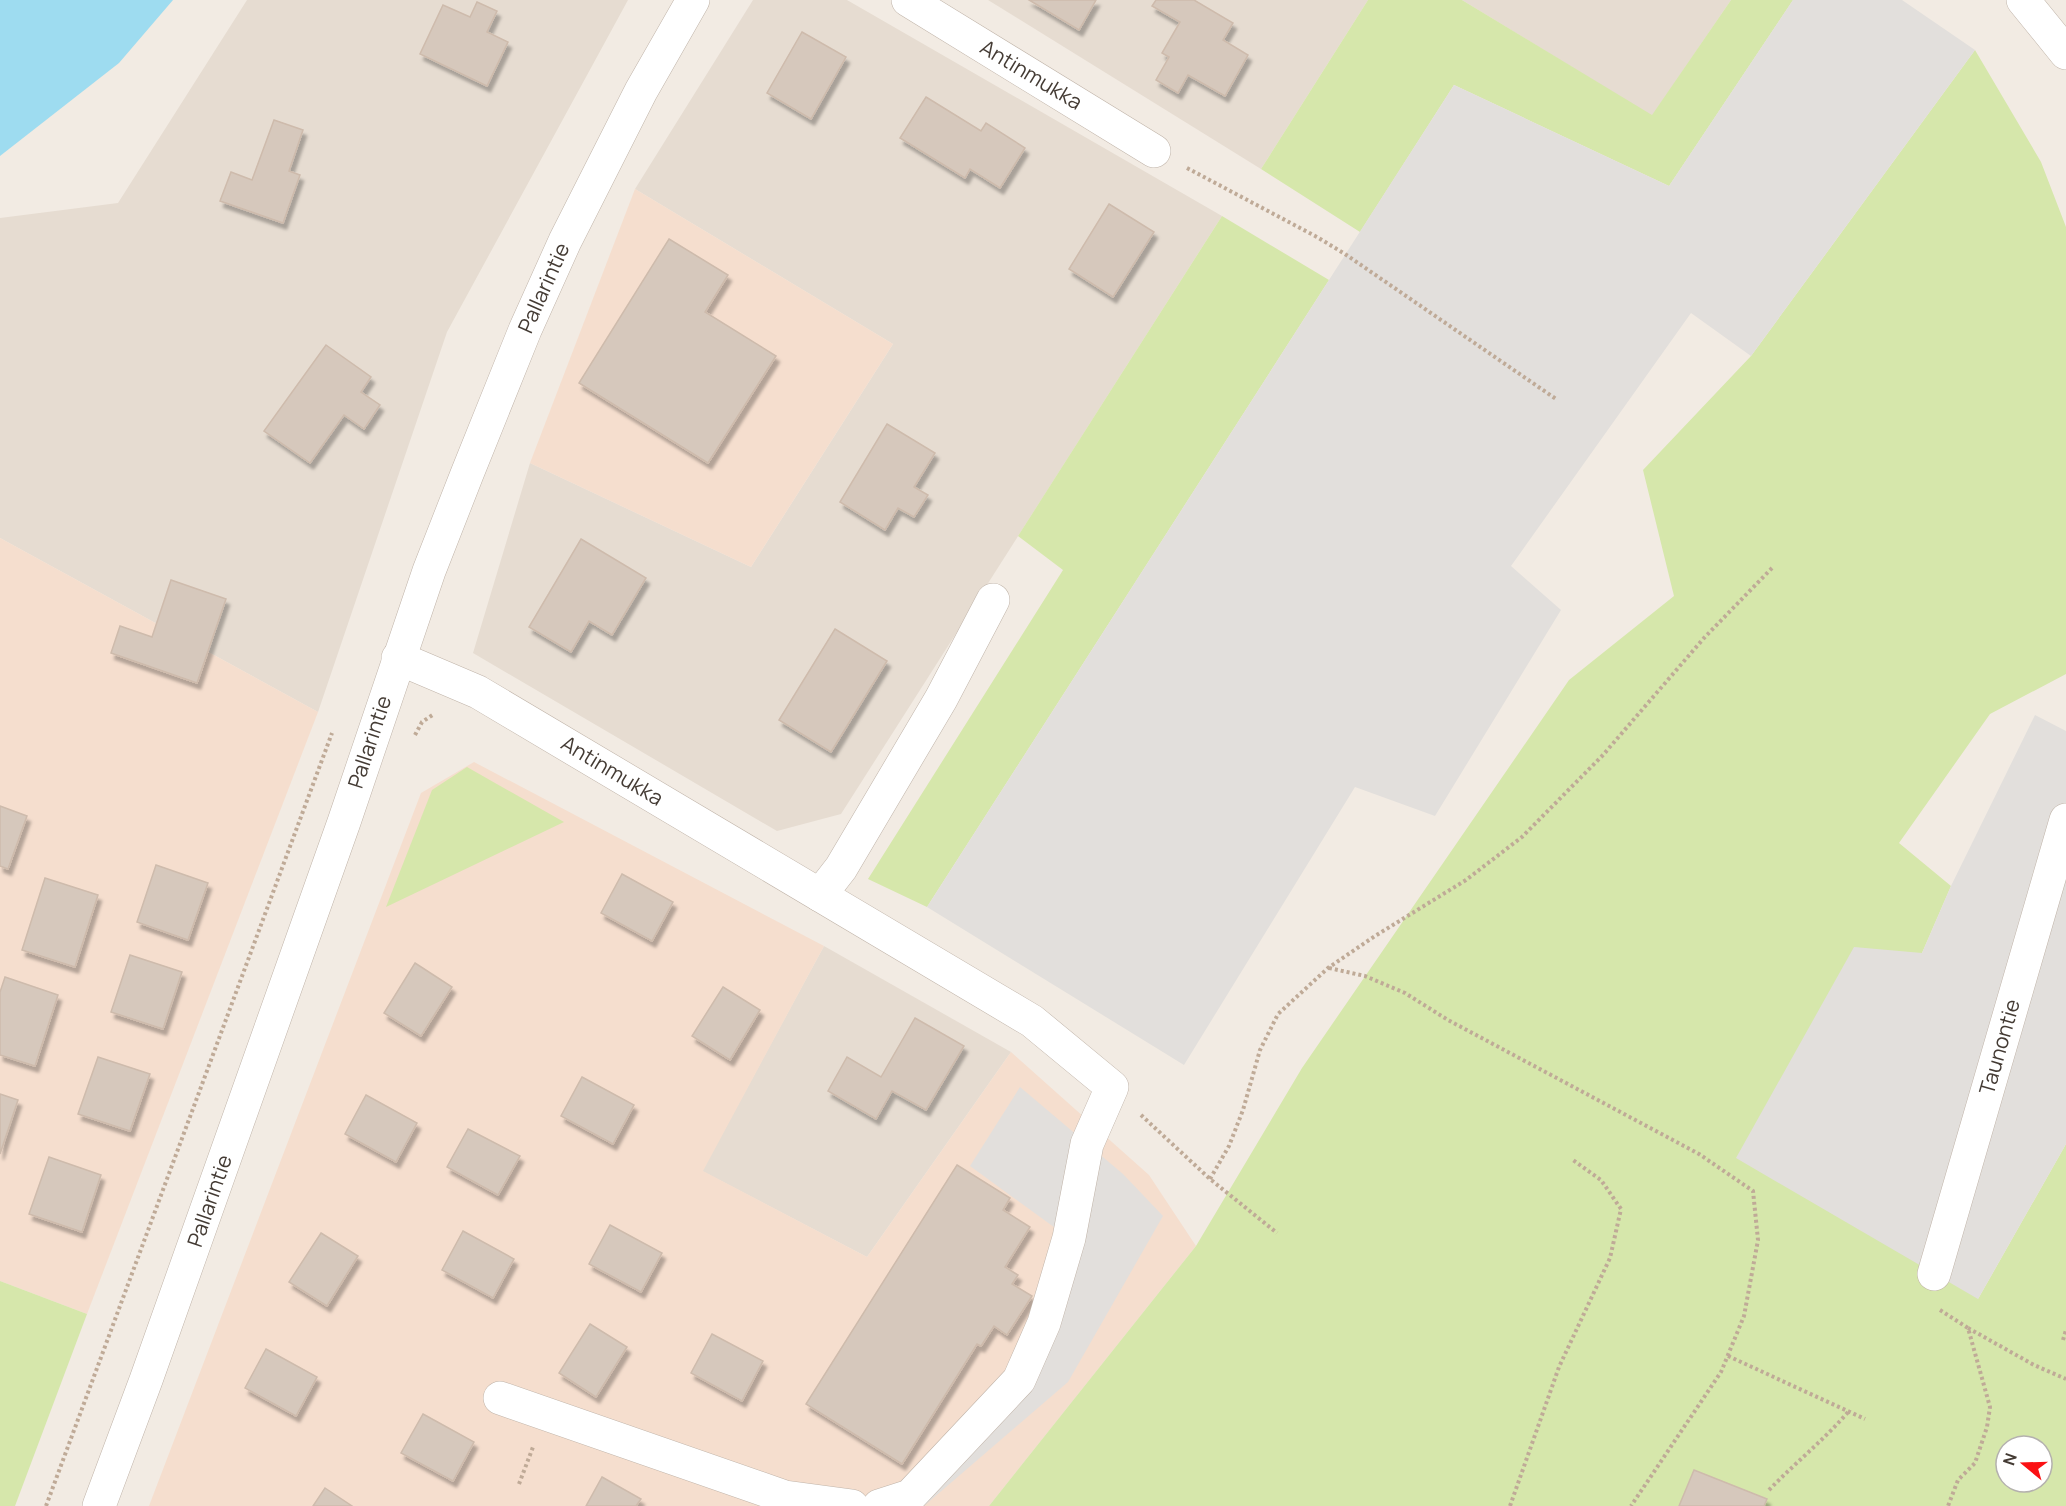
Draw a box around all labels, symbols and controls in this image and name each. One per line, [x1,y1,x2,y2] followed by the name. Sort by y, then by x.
[975,33,1088,116] street label: Antinmukka
[511,238,575,337] street label: Pallarintie
[341,692,397,792] street label: Pallarintie
[556,729,669,812] street label: Antinmukka
[1972,996,2026,1098] street label: Taunontie
[180,1151,238,1251] street label: Pallarintie
[1994,1434,2054,1494] north arrow
[1998,1450,2022,1468] text: N

